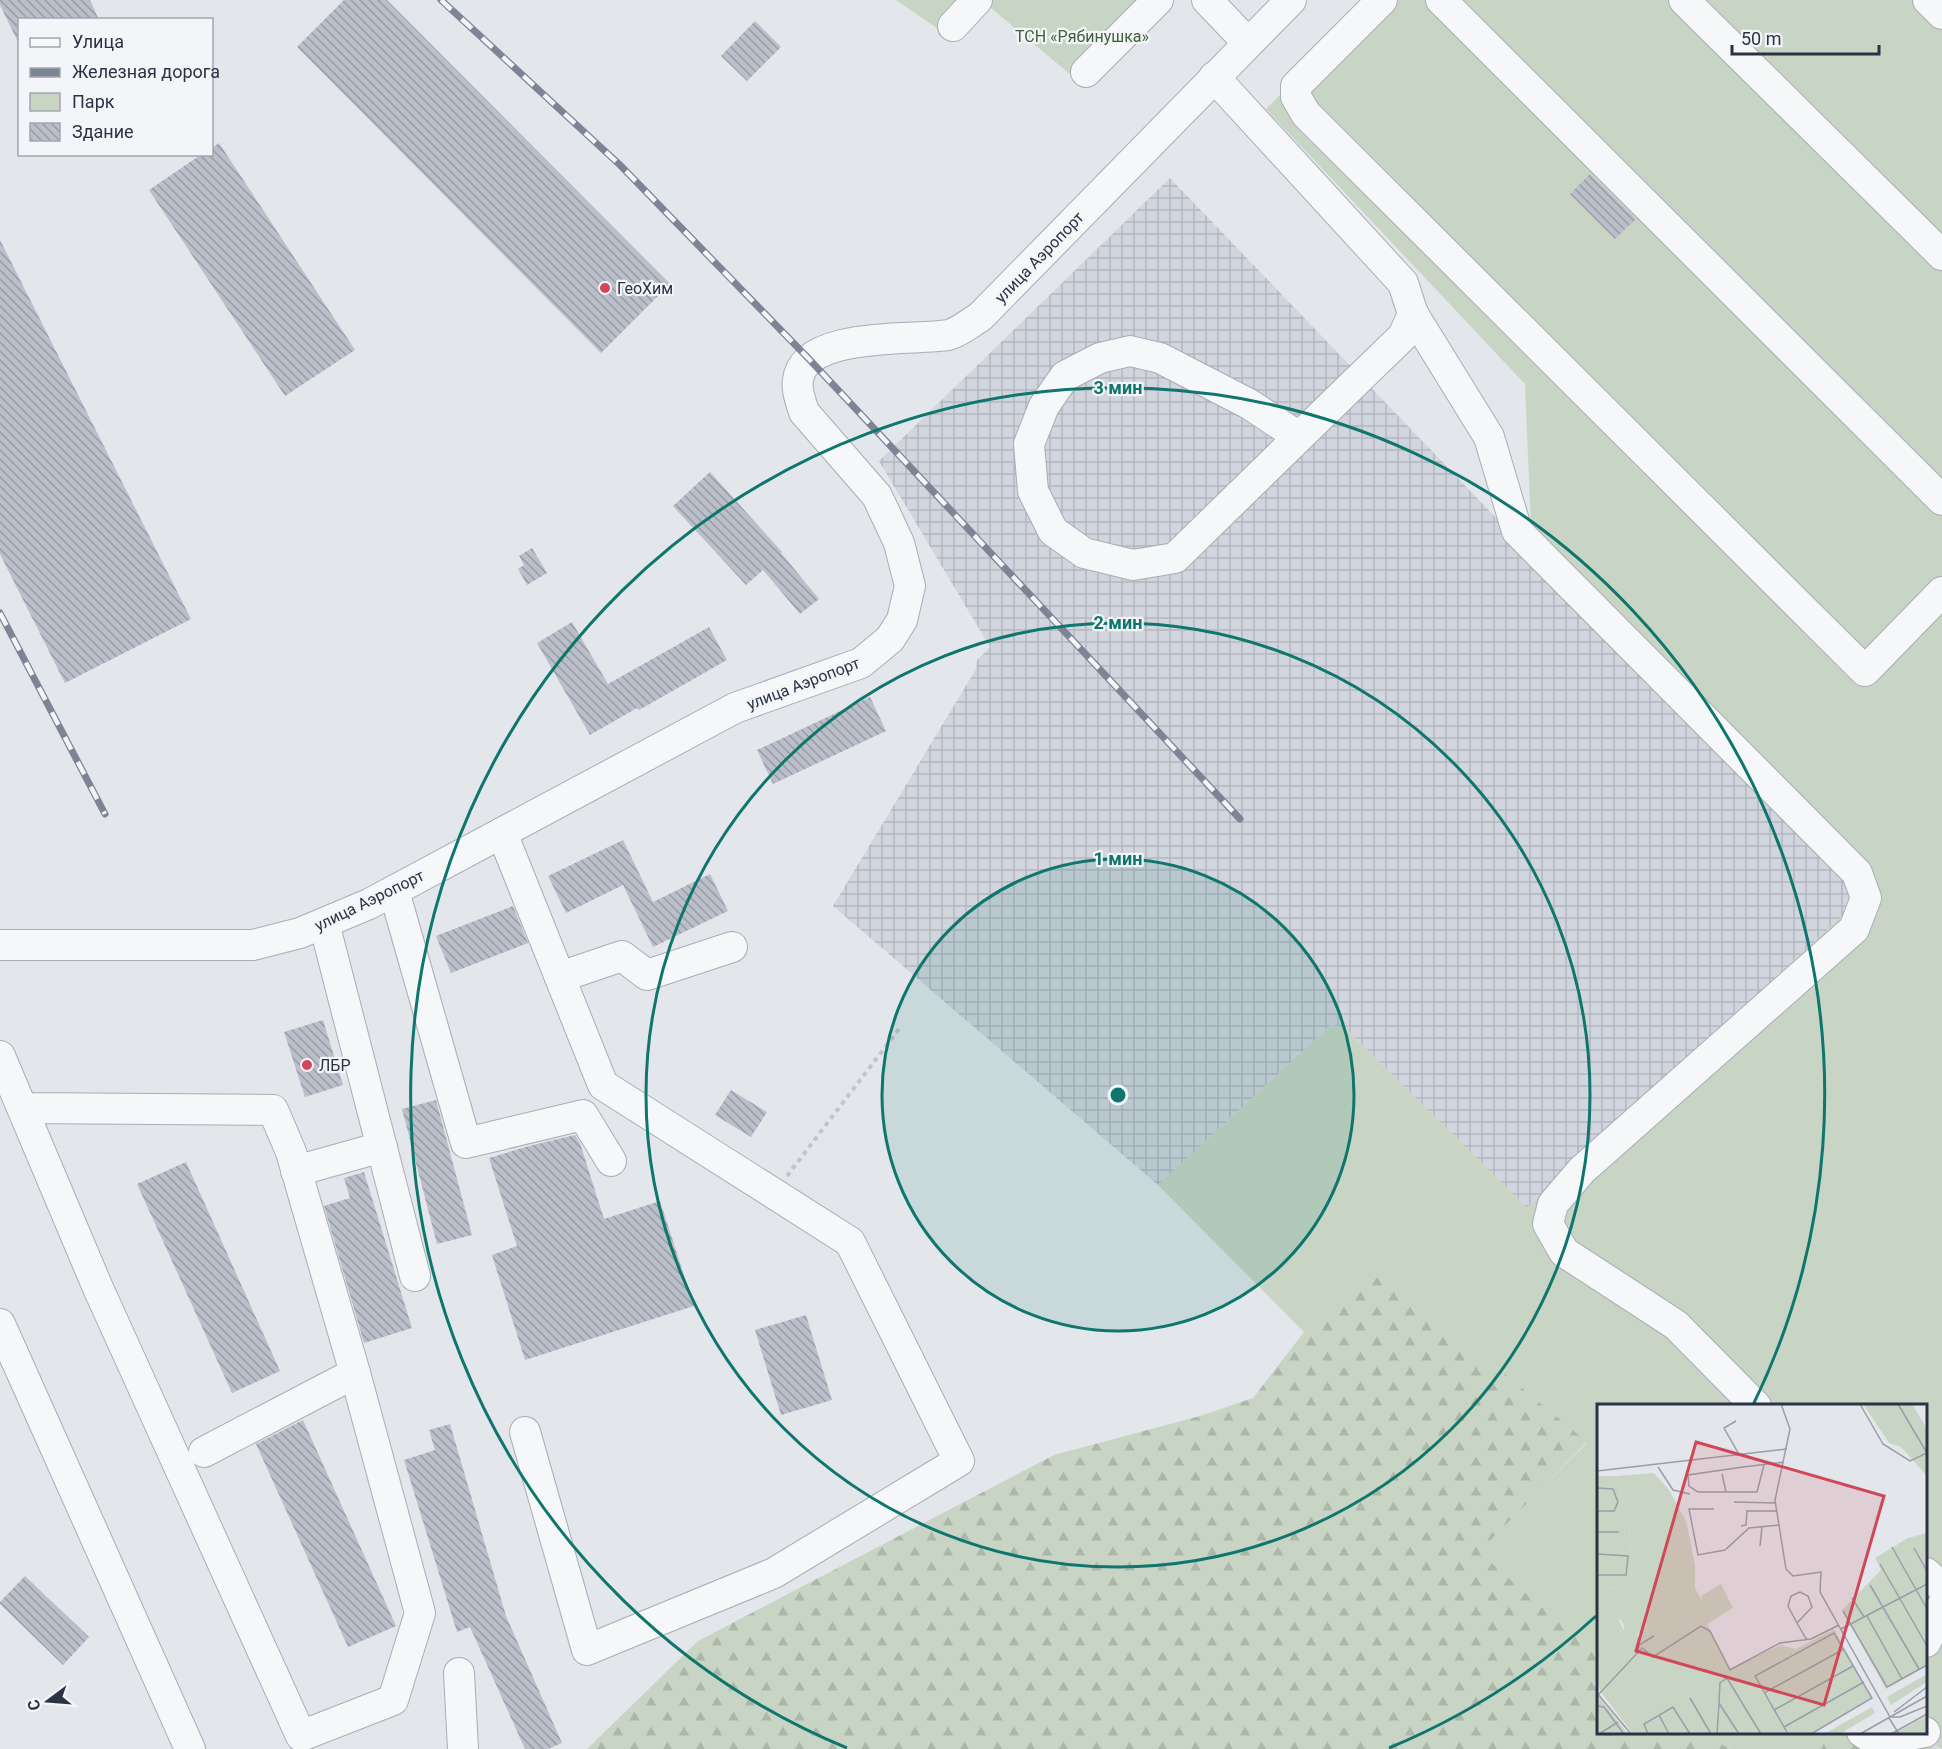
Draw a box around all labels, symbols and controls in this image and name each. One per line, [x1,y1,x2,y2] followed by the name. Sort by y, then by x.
[18,18,213,156] legend
[1732,18,1879,56] scale bar
[1015,27,1149,46] park label: ТСН «Рябинушка»
[1741,28,1781,49] text: 50 m
[72,31,124,52] text: Улица
[72,61,220,82] text: Железная дорога
[72,91,115,112] text: Парк
[72,121,134,142] text: Здание
[991,208,1088,307] street label: улица Аэропорт
[617,279,673,298] place label: ГеоХим
[598,281,612,295] marker: ГеоХим
[1094,377,1142,398] text: 3 мин
[1094,612,1142,633] text: 2 мин
[744,653,863,714] street label: улица Аэропорт
[1094,848,1142,869] text: 1 мин
[311,866,427,935] street label: улица Аэропорт
[319,1056,351,1075] place label: ЛБР
[300,1058,314,1072] marker: ЛБР
[1108,1085,1128,1105] centre of rings
[1597,1404,1927,1734] inset map
[18,1671,78,1731] north arrow
[23,1697,45,1713] text: С

